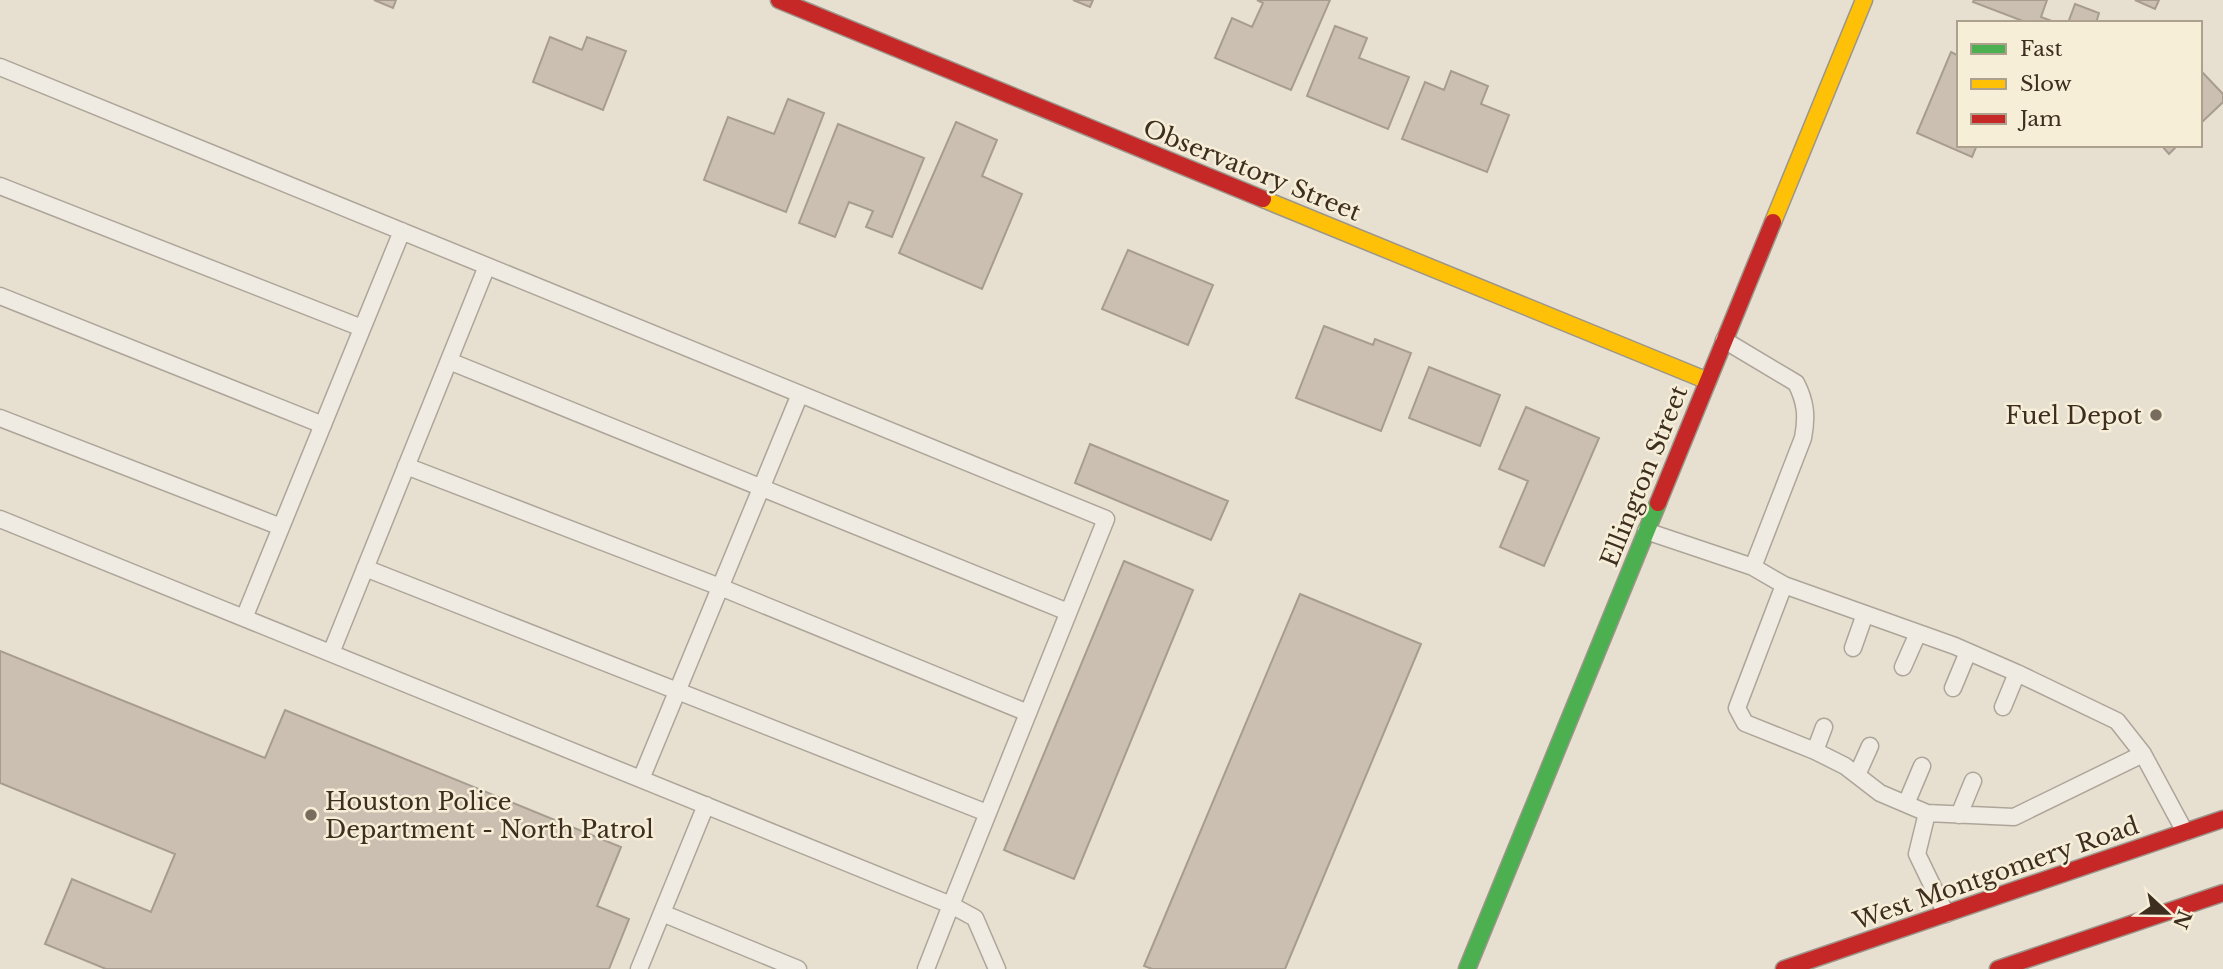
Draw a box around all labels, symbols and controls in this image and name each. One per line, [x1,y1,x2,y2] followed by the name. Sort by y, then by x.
[1957,21,2202,147] legend
[2020,36,2062,62] text: Fast
[2020,71,2072,97] text: Slow
[2017,106,2062,132] text: Jam
[1139,113,1365,227] street label: Observatory Street
[1594,381,1694,571] street label: Ellington Street
[2005,401,2142,430] place label: Fuel Depot
[2148,407,2164,423] marker: Fuel Depot
[325,787,654,844] place label: Houston Police Department - North Patrol
[303,807,319,823] marker: Houston Police Department - North Patrol
[1848,810,2143,936] street label: West Montgomery Road
[2132,878,2202,948] north arrow
[2168,907,2196,932] text: N

